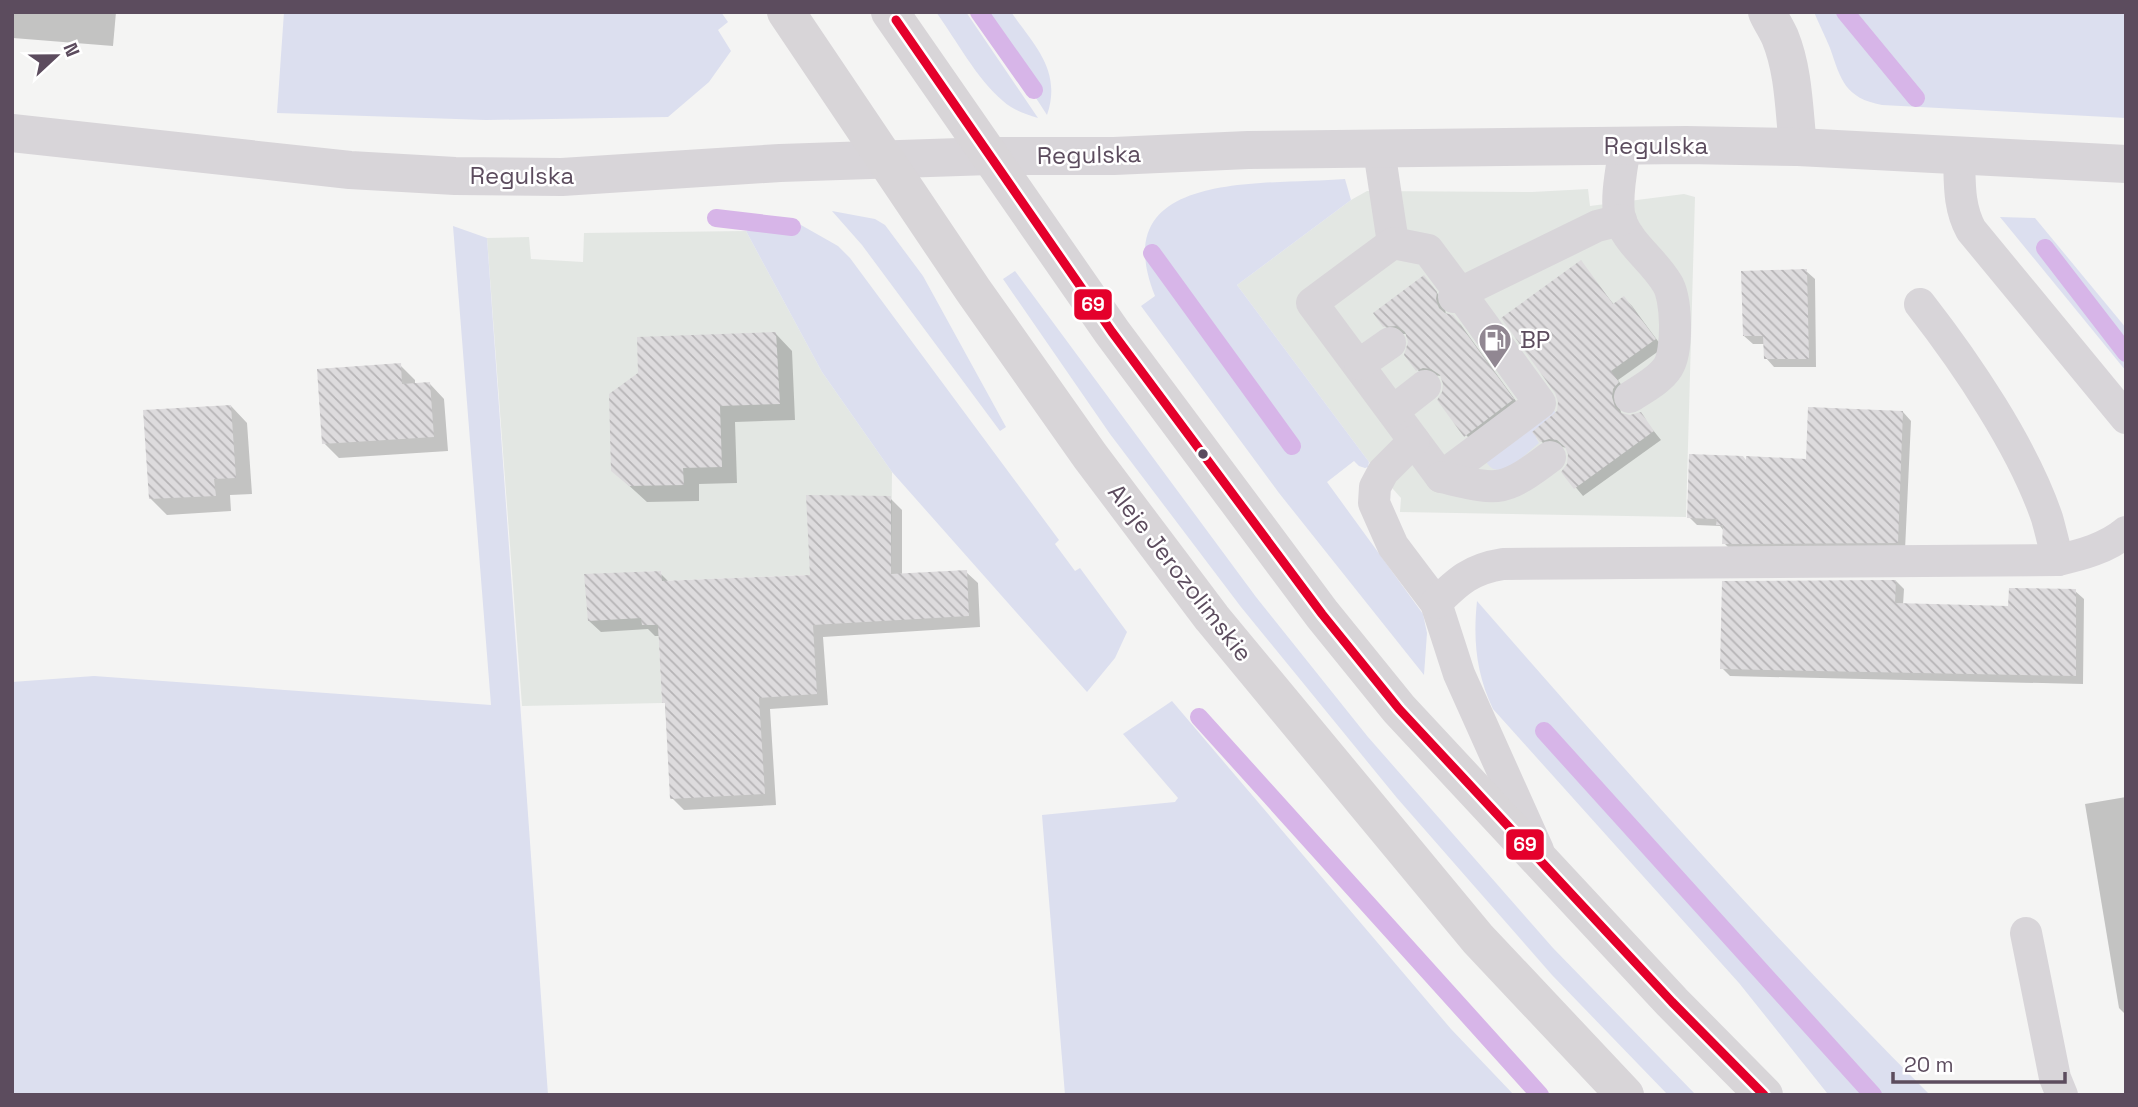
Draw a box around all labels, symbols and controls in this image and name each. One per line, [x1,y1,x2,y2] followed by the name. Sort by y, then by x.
[21,21,91,91] north arrow
[57,39,85,60] text: N
[1604,130,1708,161] street label: Regulska
[1037,138,1142,171] street label: Regulska
[470,160,574,191] street label: Regulska
[1073,288,1113,321] line badge: 69
[1081,292,1105,317] text: 69
[1476,321,1514,370] fuel station icon: BP
[1520,324,1550,355] place label: BP
[1196,447,1210,461] unlabelled marker
[1101,478,1259,668] street label: Aleje Jerozolimskie
[1505,828,1545,861] line badge: 69
[1513,832,1537,857] text: 69
[1893,1040,2064,1084] scale bar
[1904,1051,1954,1078] text: 20 m

